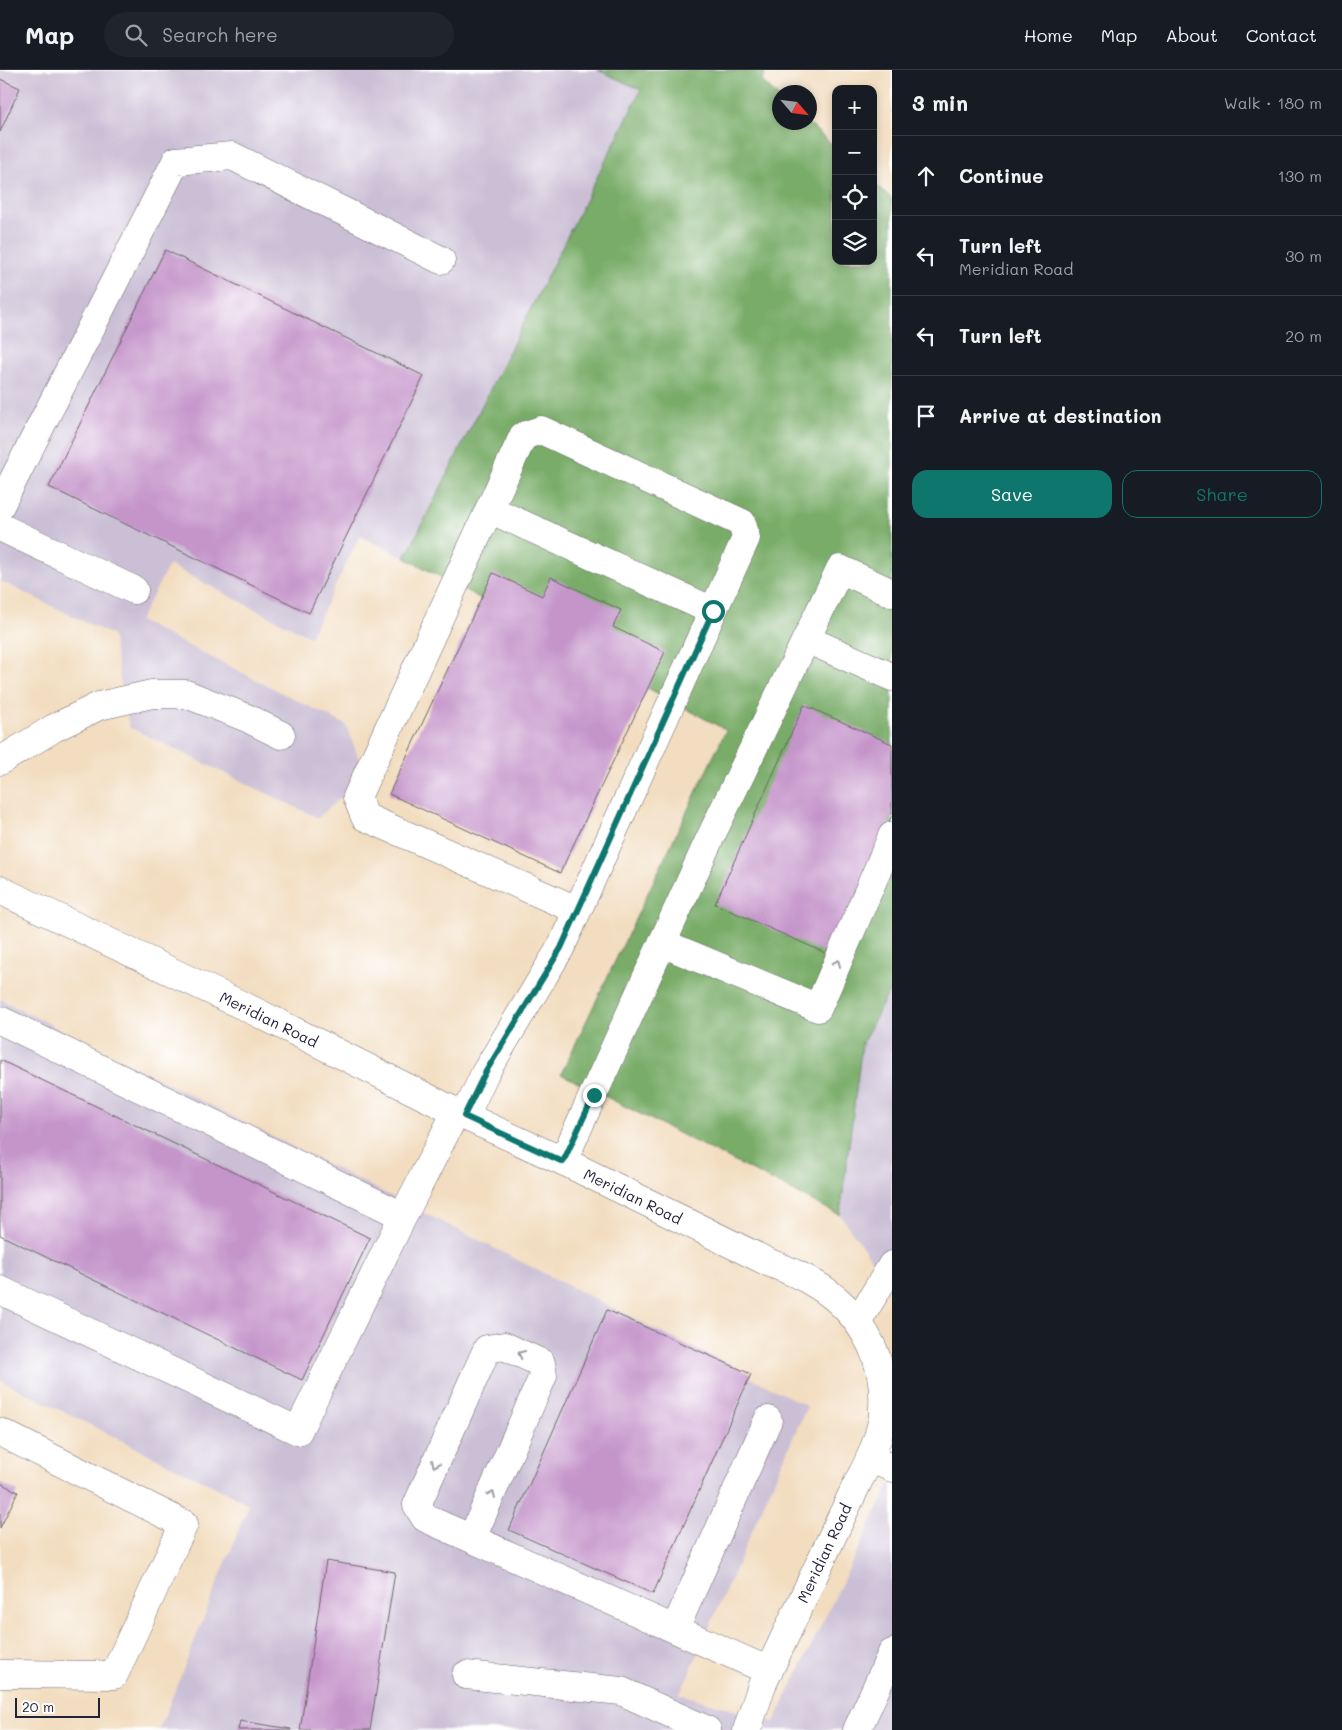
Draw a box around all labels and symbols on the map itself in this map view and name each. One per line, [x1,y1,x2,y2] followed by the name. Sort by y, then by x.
[772,85,817,130] north arrow
[702,600,725,623] route start
[831,959,842,968] one-way arrow
[216,986,322,1052] street label: Meridian Road
[583,1084,606,1107] route end
[580,1163,686,1229] street label: Meridian Road
[517,1350,526,1361] one-way arrow
[431,1459,442,1468] one-way arrow
[485,1490,496,1499] one-way arrow
[792,1500,856,1606] street label: Meridian Road
[15,1695,100,1718] scale bar

